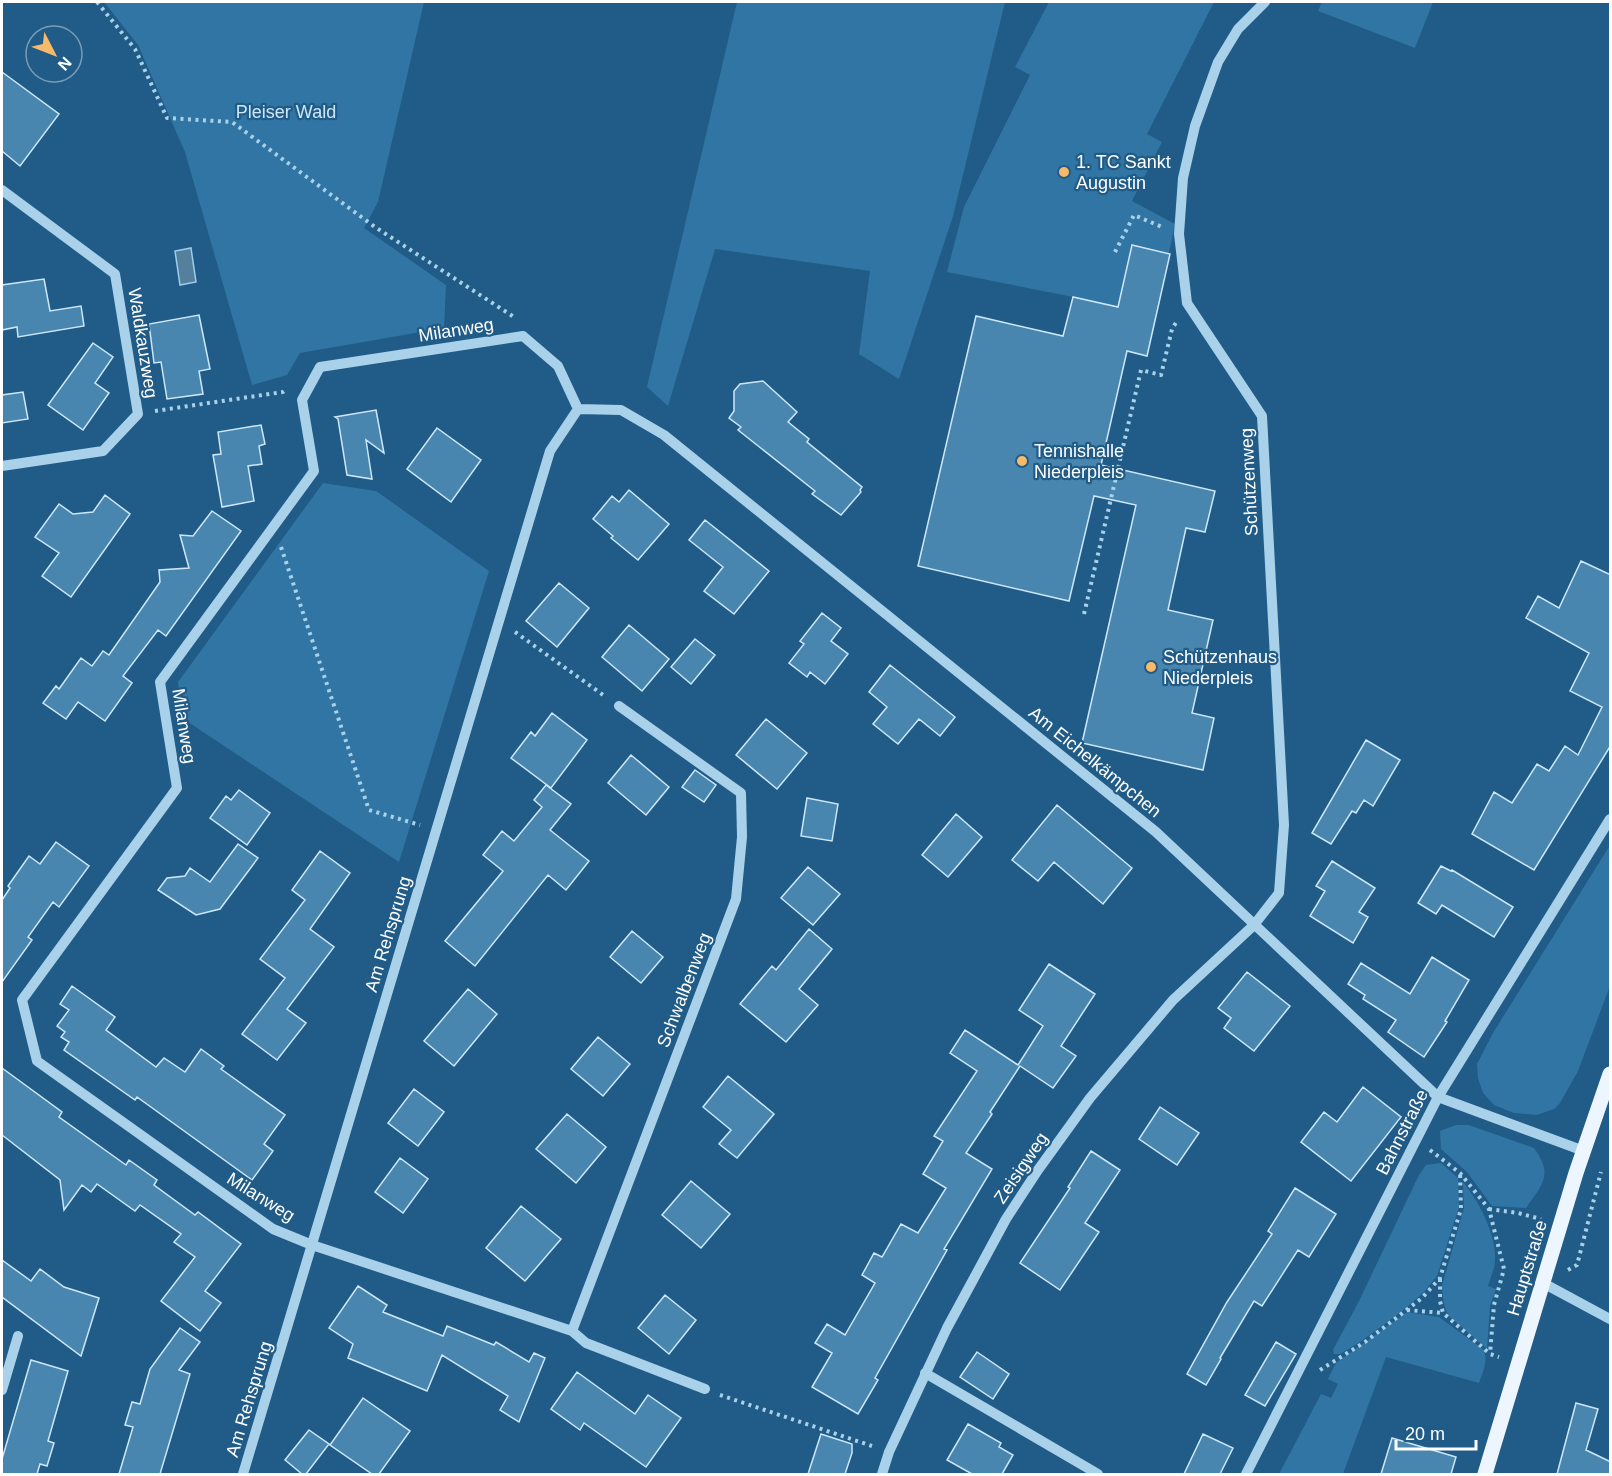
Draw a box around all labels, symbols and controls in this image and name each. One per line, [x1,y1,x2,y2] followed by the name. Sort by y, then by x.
[24,24,84,84] north arrow
[55,54,75,74] text: N
[236,102,336,122] park label: Pleiser Wald
[1076,152,1171,193] place label: 1. TC Sankt Augustin
[1057,165,1071,179] marker: 1. TC Sankt Augustin
[124,286,162,400] street label: Waldkauzweg
[417,314,495,346] street label: Milanweg
[1236,428,1262,536] street label: Schützenweg
[1034,441,1124,482] place label: Tennishalle Niederpleis
[1015,454,1029,468] marker: Tennishalle Niederpleis
[1163,647,1277,688] place label: Schützenhaus Niederpleis
[1144,660,1158,674] marker: Schützenhaus Niederpleis
[168,687,200,765] street label: Milanweg
[1025,703,1165,821] street label: Am Eichelkämpchen
[361,874,415,994] street label: Am Rehsprung
[653,930,715,1050] street label: Schwalbenweg
[1372,1086,1432,1178] street label: Bahnstraße
[990,1129,1052,1207] street label: Zeisigweg
[223,1168,299,1226] street label: Milanweg
[1503,1218,1551,1318] street label: Hauptstraße
[222,1339,276,1459] street label: Am Rehsprung
[1396,1413,1476,1451] scale bar
[1405,1424,1445,1444] text: 20 m

